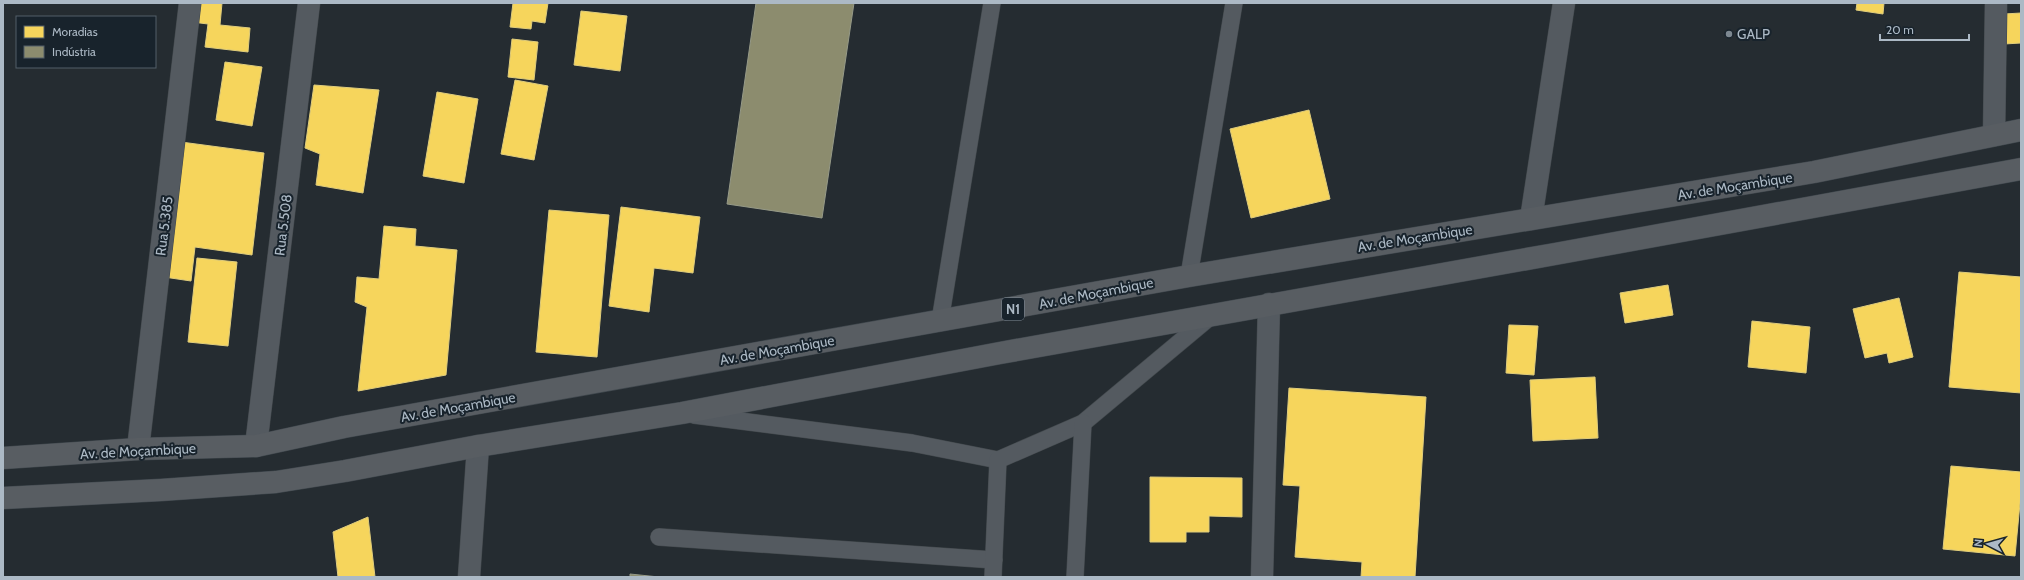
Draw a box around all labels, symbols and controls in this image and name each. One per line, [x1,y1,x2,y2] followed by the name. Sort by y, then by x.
[16,16,156,68] legend
[1880,16,1969,42] scale bar
[1886,22,1914,37] text: 20 m
[52,24,98,39] text: Moradias
[1737,25,1770,43] place label: GALP
[1724,29,1734,39] marker: GALP
[52,44,96,59] text: Indústria
[1676,168,1794,204] street label: Av. de Moçambique
[270,193,296,257] street label: Rua 5.508
[151,195,177,257] street label: Rua 5.385
[1356,220,1474,256] street label: Av. de Moçambique
[1037,273,1155,313] street label: Av. de Moçambique
[1002,298,1024,320] road number: N1
[718,331,836,369] street label: Av. de Moçambique
[399,388,517,426] street label: Av. de Moçambique
[80,439,196,463] street label: Av. de Moçambique
[1968,524,2008,564] north arrow
[1971,538,1985,548] text: N

